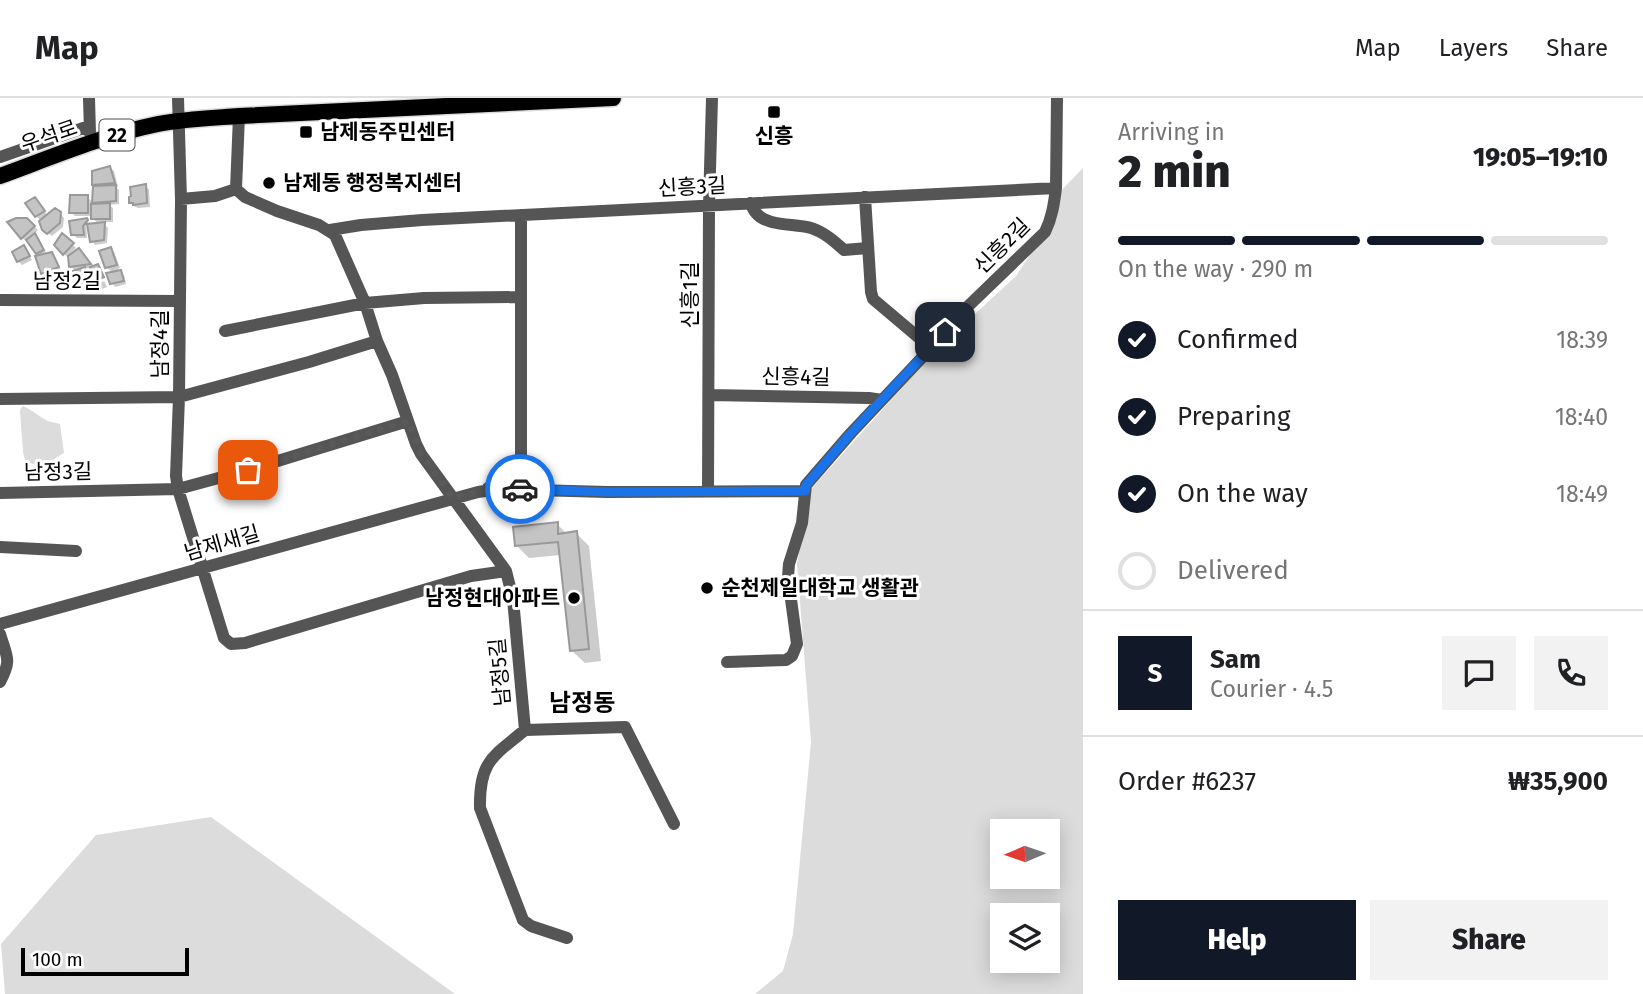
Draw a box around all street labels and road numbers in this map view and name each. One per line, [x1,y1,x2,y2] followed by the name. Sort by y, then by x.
[17,114,81,158] street label: 우석로
[100,120,134,150] road number: 22
[657,172,727,202] street label: 신흥3길
[969,213,1035,279] street label: 신흥2길
[677,261,703,329] street label: 신흥1길
[33,268,101,294] street label: 남정2길
[147,309,173,379] street label: 남정4길
[761,363,831,391] street label: 신흥4길
[24,458,92,486] street label: 남정3길
[181,520,263,566] street label: 남제새길
[484,637,516,707] street label: 남정5길

